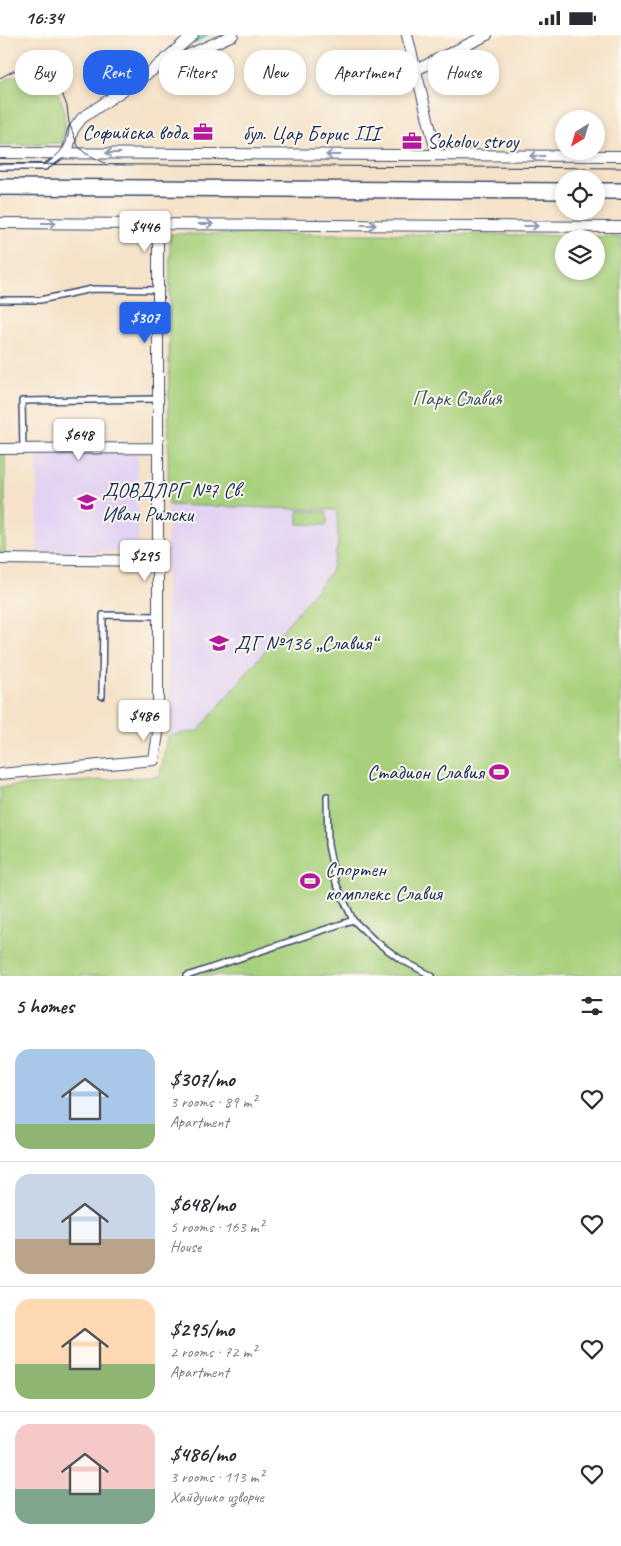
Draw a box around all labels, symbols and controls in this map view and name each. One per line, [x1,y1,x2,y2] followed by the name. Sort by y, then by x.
[25,6,63,30] text: 16:34
[15,50,73,95] chip: Buy
[83,50,149,95] chip: Rent
[159,50,234,95] chip: Filters
[244,50,306,95] chip: New
[316,50,418,95] chip: Apartment
[428,50,499,95] chip: House
[555,110,605,160] north arrow
[555,110,605,280] map controls
[82,119,190,145] place label: Софийска вода
[243,120,384,146] street label: бул. Цар Борис III
[192,121,214,143] office icon: Софийска вода
[427,128,520,154] place label: Sokolov stroy
[401,130,423,152] office icon: Sokolov stroy
[105,148,122,158] one-way arrow
[325,150,342,160] one-way arrow
[530,151,546,161] one-way arrow
[555,170,605,220] button: locate
[115,211,175,253] pin: $446
[130,217,160,237] text: $446
[40,218,56,228] one-way arrow
[198,219,214,229] one-way arrow
[360,220,377,230] one-way arrow
[523,221,539,231] one-way arrow
[555,230,605,280] button: layers
[115,301,175,344] pin: $307
[131,308,159,328] text: $307
[412,385,503,411] park label: Парк Славия
[49,419,109,461] pin: $648
[64,425,94,445] text: $648
[102,477,244,527] place label: ДОВДЛРГ №7 Св. Иван Рилски
[76,491,98,513] school or university icon: ДОВДЛРГ №7 Св. Иван Рилски
[115,539,175,582] pin: $295
[131,546,159,566] text: $295
[234,630,381,656] place label: ДГ №136 „Славия“
[208,632,230,654] school or university icon: ДГ №136 „Славия“
[114,699,174,742] pin: $486
[129,706,159,726] text: $486
[367,759,486,785] place label: Стадион Славия
[488,761,510,783] sports icon: Стадион Славия
[325,856,443,906] place label: Спортен комплекс Славия
[299,870,321,892] sports icon: Спортен комплекс Славия
[578,992,606,1020] icon: filters
[15,993,74,1019] text: 5 homes
[170,1066,235,1092] text: $307/mo
[55,1069,115,1129] icon: home
[578,1085,606,1113] icon: heart
[170,1092,256,1112] text: 3 rooms · 89 m²
[170,1112,229,1132] text: Apartment
[170,1191,235,1217] text: $648/mo
[55,1194,115,1254] icon: home
[578,1210,606,1238] icon: heart
[170,1217,264,1237] text: 5 rooms · 163 m²
[170,1237,201,1257] text: House
[170,1316,234,1342] text: $295/mo
[55,1319,115,1379] icon: home
[578,1335,606,1363] icon: heart
[170,1342,256,1362] text: 2 rooms · 72 m²
[170,1362,229,1382] text: Apartment
[170,1441,235,1467] text: $486/mo
[55,1444,115,1504] icon: home
[578,1460,606,1488] icon: heart
[170,1467,264,1487] text: 3 rooms · 113 m²
[170,1487,264,1507] text: Хайдушко изворче

